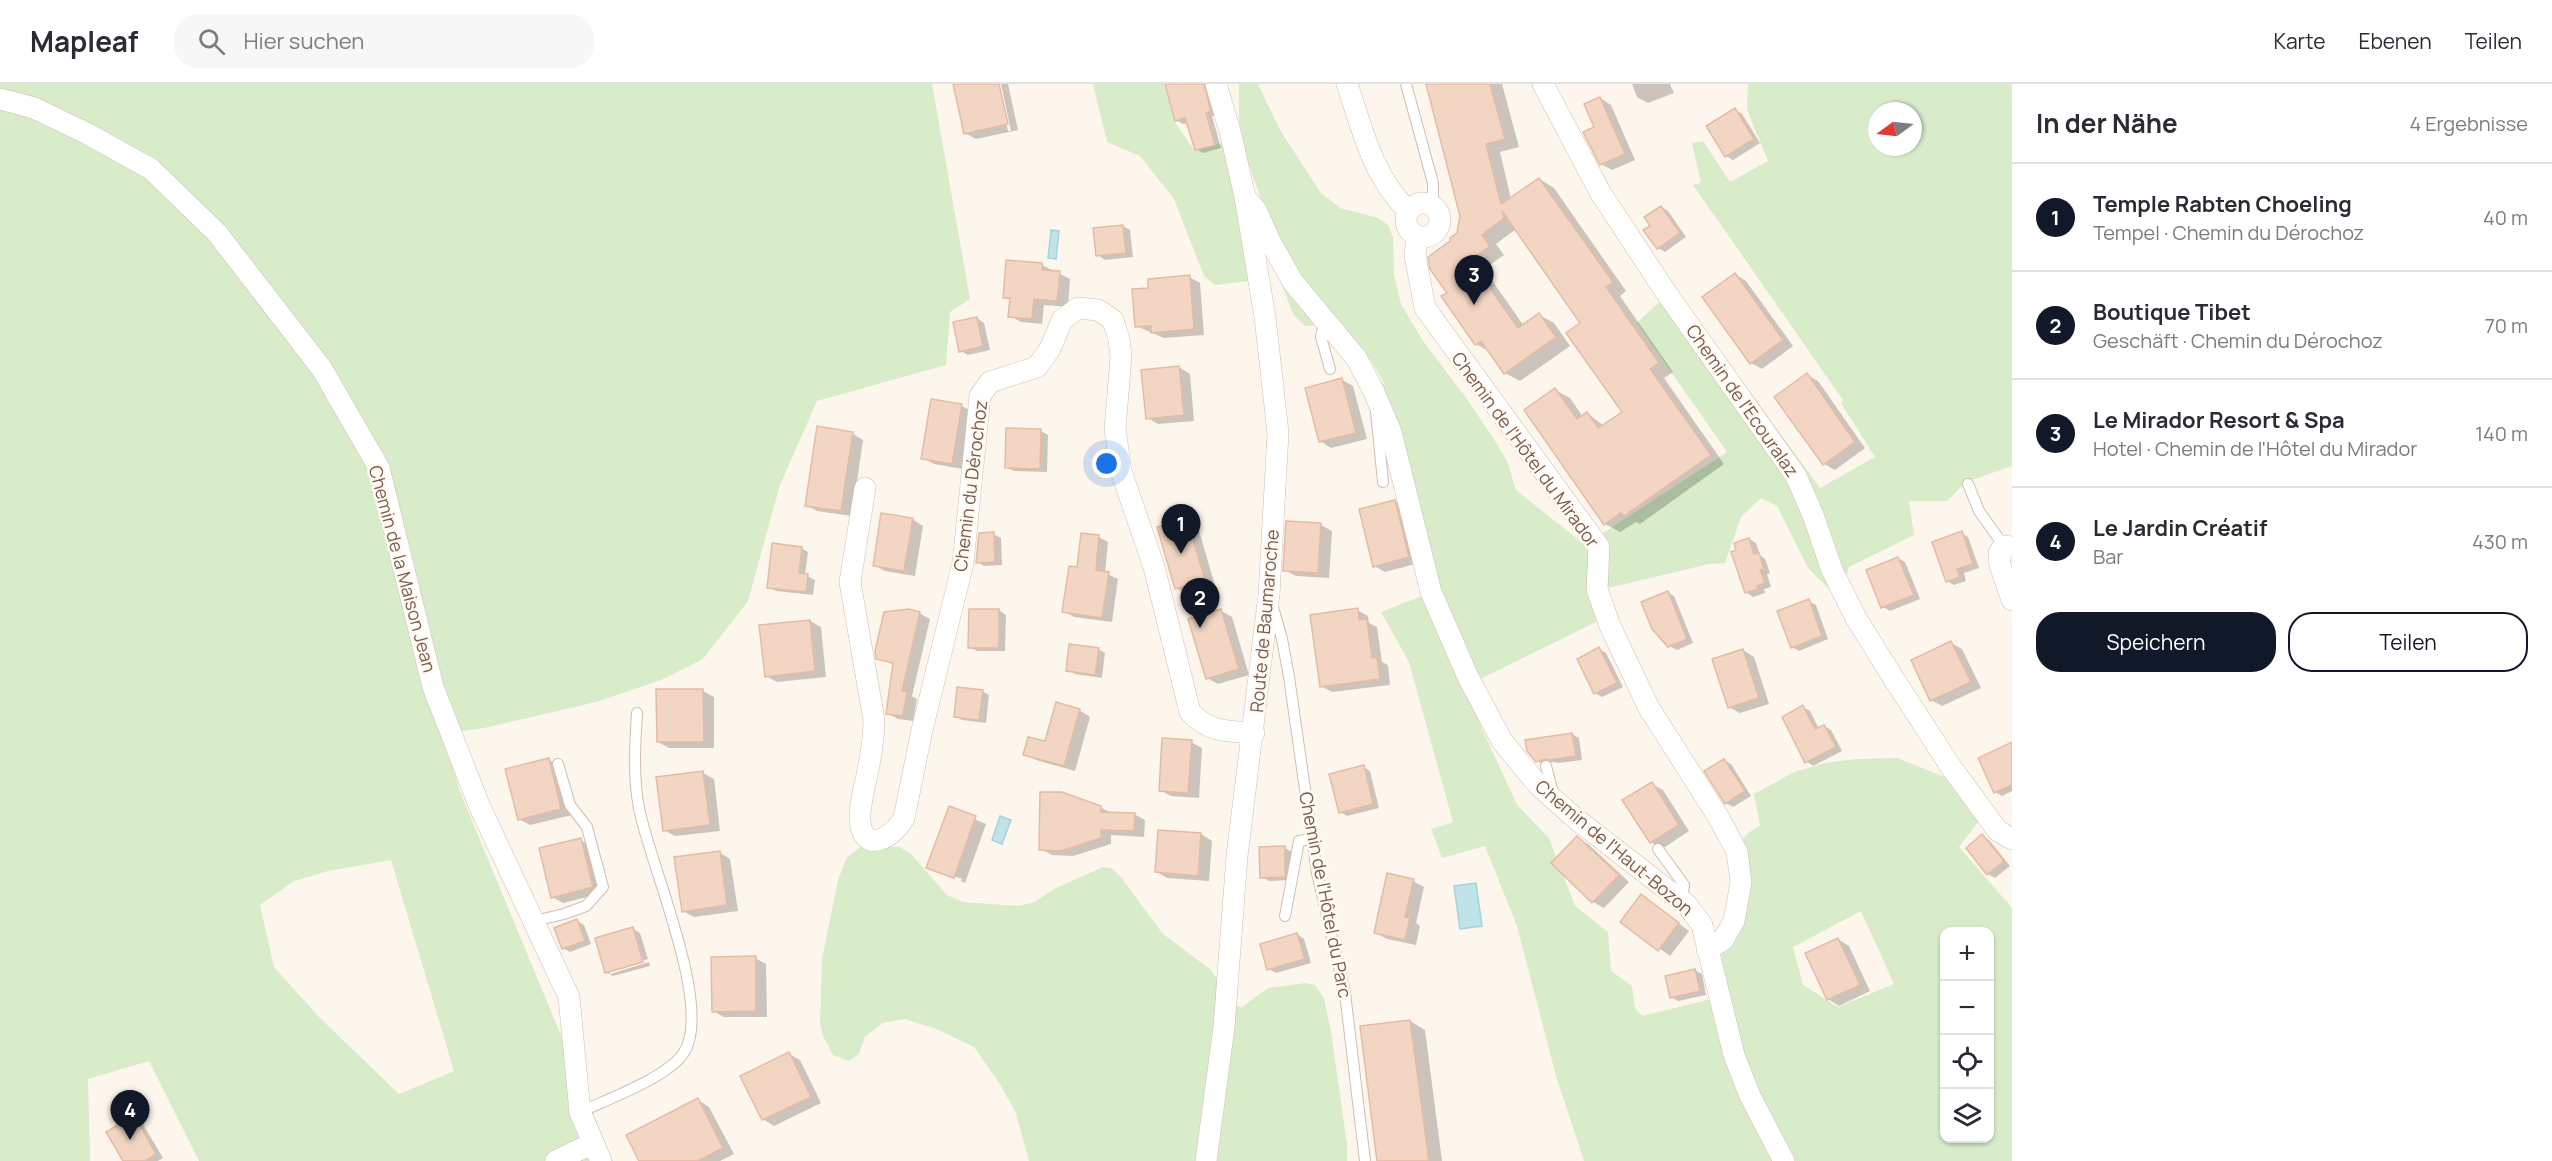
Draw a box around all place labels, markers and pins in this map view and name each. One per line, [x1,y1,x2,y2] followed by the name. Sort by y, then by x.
[1454,256,1494,305] pin: 3
[1162,504,1200,554] pin: 1
[1180,578,1220,628] pin: 2
[110,1090,150,1140] pin: 4

